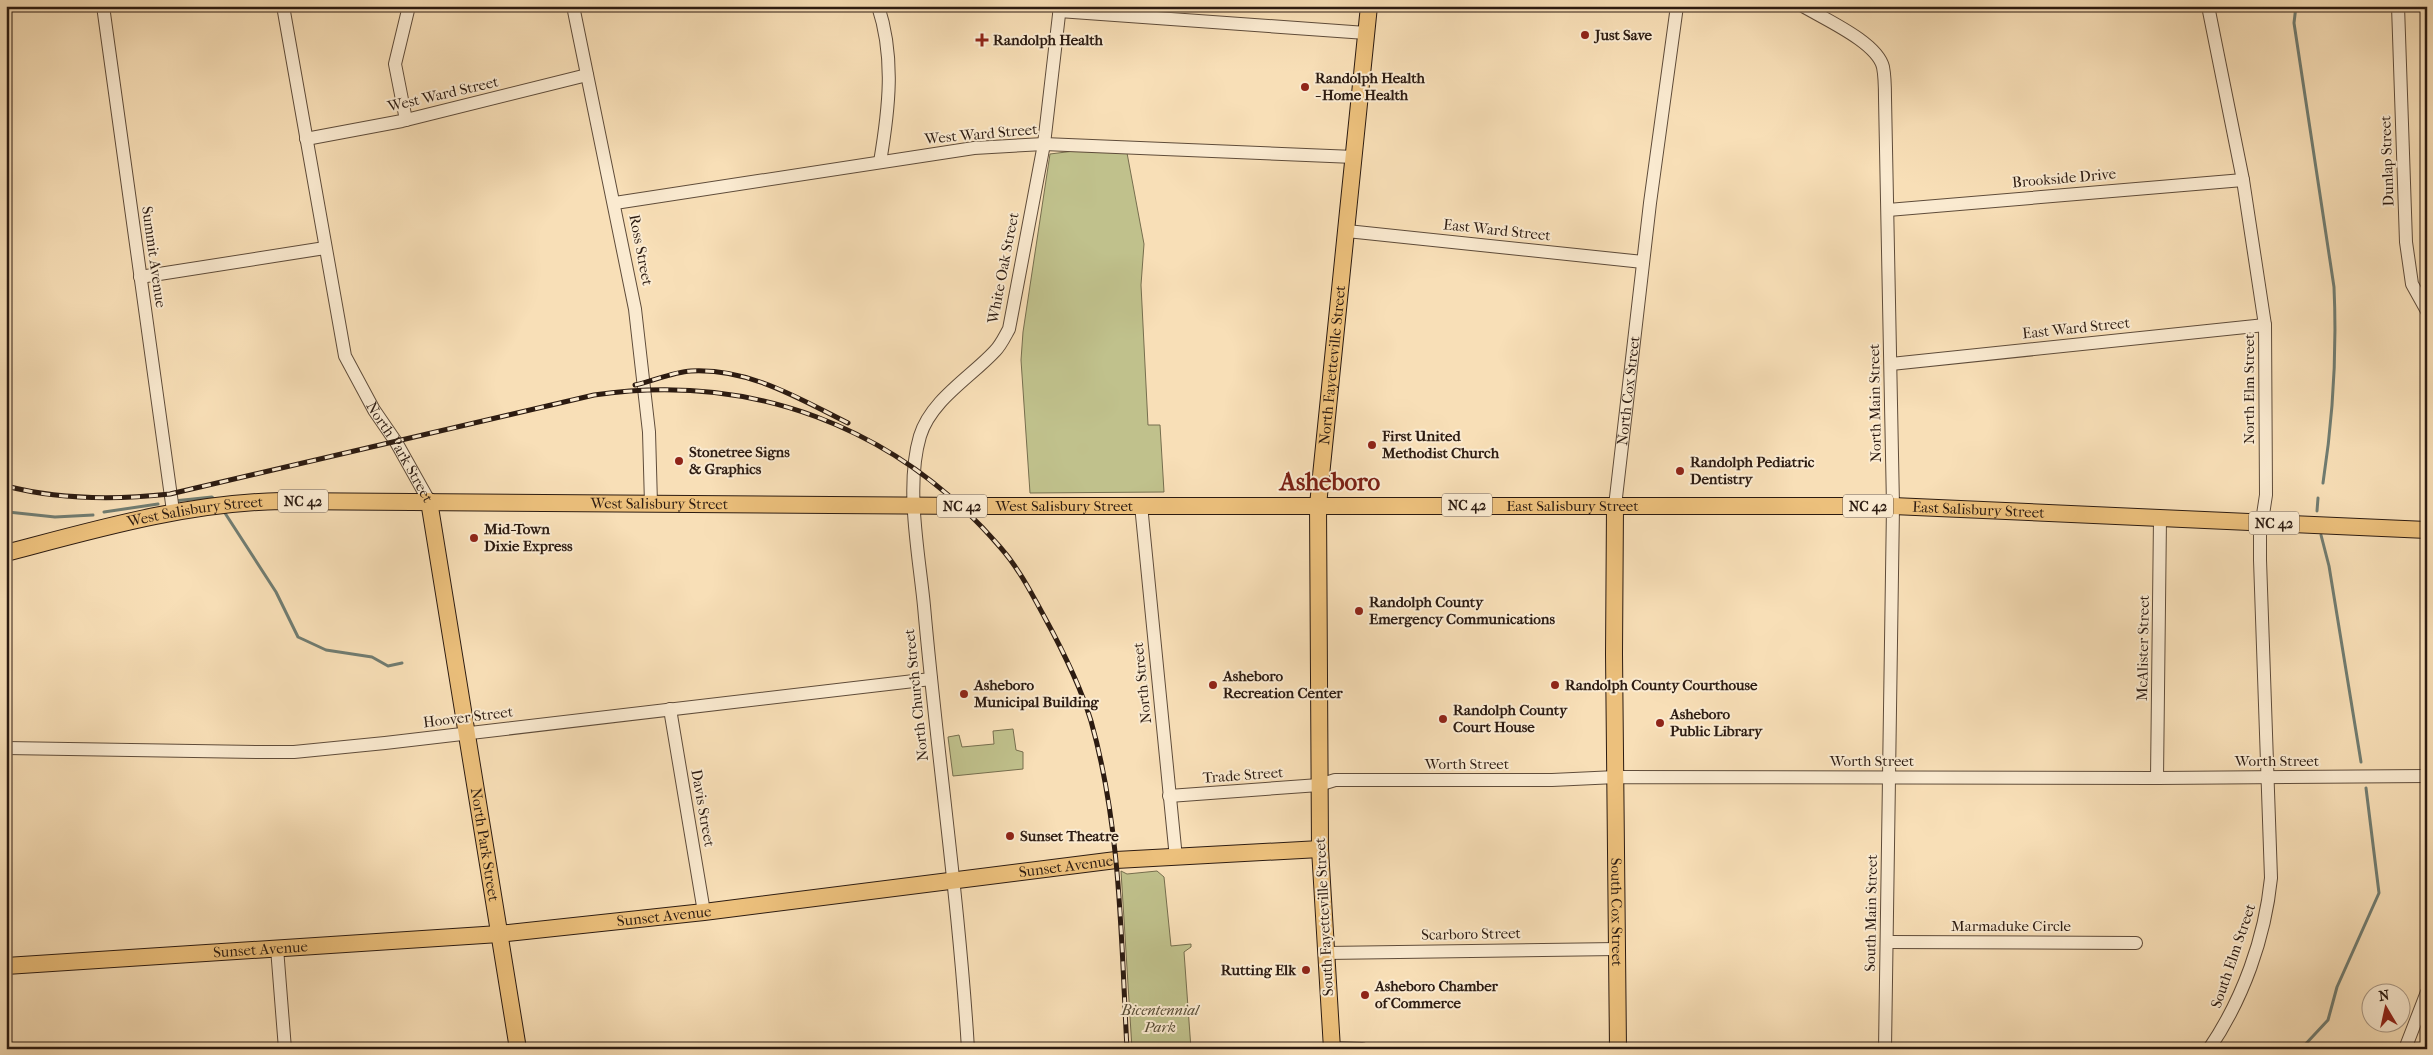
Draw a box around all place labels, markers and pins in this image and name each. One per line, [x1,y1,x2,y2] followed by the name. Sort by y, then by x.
[1593,26,1653,44] place label: Just Save
[1579,29,1591,41] marker: Just Save
[993,31,1104,49] place label: Randolph Health
[975,33,989,47] marker: Randolph Health
[1315,69,1426,104] place label: Randolph Health - Home Health
[1299,81,1311,93] marker: Randolph Health - Home Health
[1381,427,1500,462] place label: First United Methodist Church
[1366,439,1378,451] marker: First United Methodist Church
[689,443,790,478] place label: Stonetree Signs & Graphics
[1690,453,1815,488] place label: Randolph Pediatric Dentistry
[673,455,685,467] marker: Stonetree Signs & Graphics
[1674,465,1686,477] marker: Randolph Pediatric Dentistry
[483,520,573,555] place label: Mid-Town Dixie Express
[468,532,480,544] marker: Mid-Town Dixie Express
[1369,593,1556,628] place label: Randolph County Emergency Communications
[1353,605,1365,617] marker: Randolph County Emergency Communications
[1222,667,1343,702] place label: Asheboro Recreation Center
[973,676,1100,711] place label: Asheboro Municipal Building
[1565,676,1758,694] place label: Randolph County Courthouse
[1207,679,1219,691] marker: Asheboro Recreation Center
[1549,679,1561,691] marker: Randolph County Courthouse
[958,688,970,700] marker: Asheboro Municipal Building
[1453,701,1568,736] place label: Randolph County Court House
[1669,705,1763,740] place label: Asheboro Public Library
[1437,713,1449,725] marker: Randolph County Court House
[1654,717,1666,729] marker: Asheboro Public Library
[1020,827,1119,845] place label: Sunset Theatre
[1004,830,1016,842] marker: Sunset Theatre
[1221,961,1297,979] place label: Rutting Elk
[1300,964,1312,976] marker: Rutting Elk
[1374,977,1499,1012] place label: Asheboro Chamber of Commerce
[1359,989,1371,1001] marker: Asheboro Chamber of Commerce

